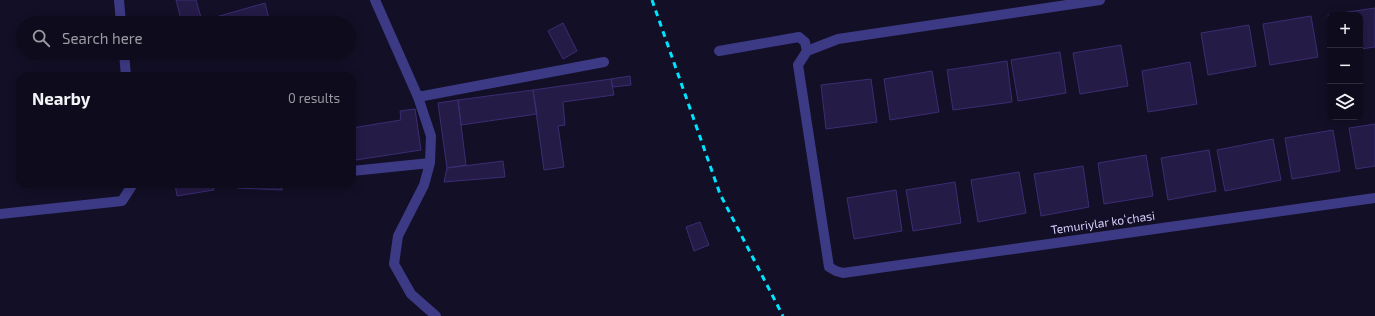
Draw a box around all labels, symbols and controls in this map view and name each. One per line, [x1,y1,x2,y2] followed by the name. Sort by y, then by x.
[1327,12,1363,120] map controls
[1327,12,1363,48] button: +
[16,16,356,60] search box
[30,27,52,49] icon: search
[62,29,143,47] text: Search here
[1327,48,1363,84] button: −
[1327,84,1363,120] button: layers
[32,88,90,108] text: Nearby
[288,90,340,106] text: 0 results
[1050,208,1156,236] street label: Temuriylar koʻchasi

